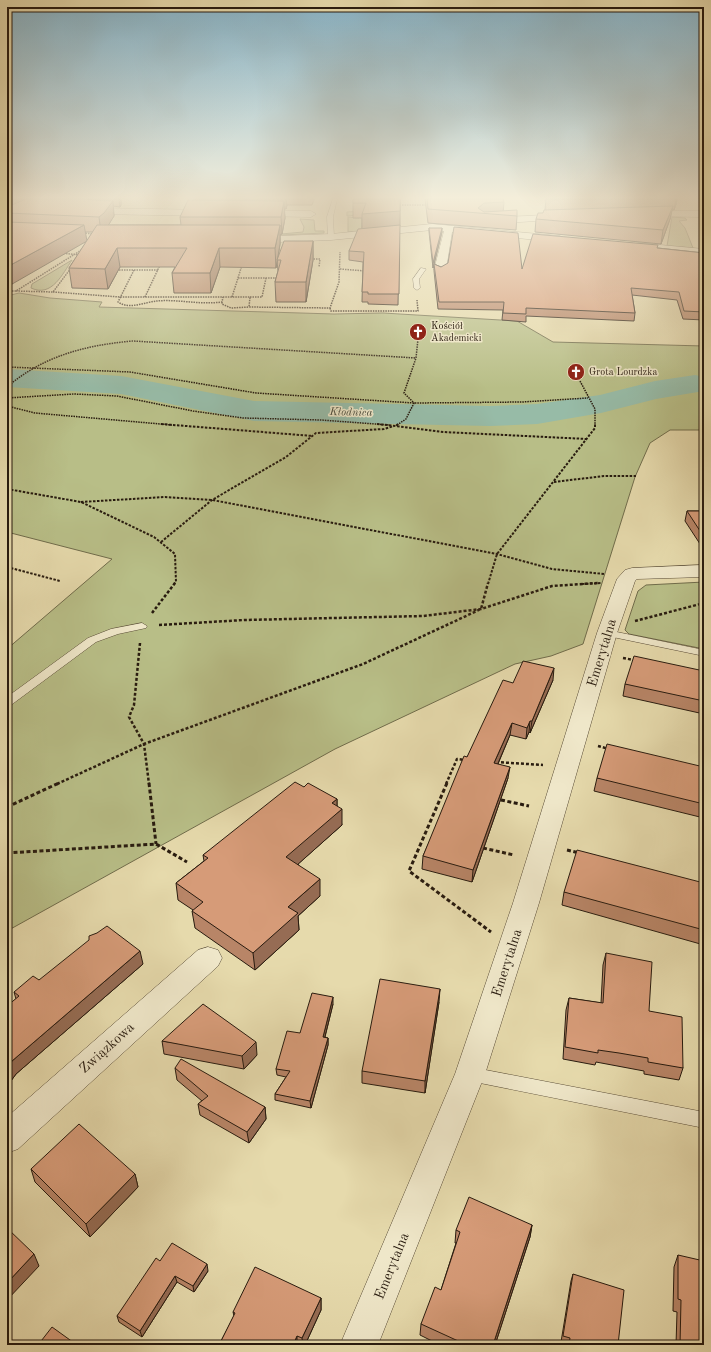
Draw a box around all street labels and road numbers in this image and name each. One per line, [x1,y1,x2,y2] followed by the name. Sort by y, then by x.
[585,617,619,689] street label: Emerytalna
[489,927,525,999] street label: Emerytalna
[77,1020,137,1076] street label: Związkowa
[372,1231,412,1301] street label: Emerytalna

